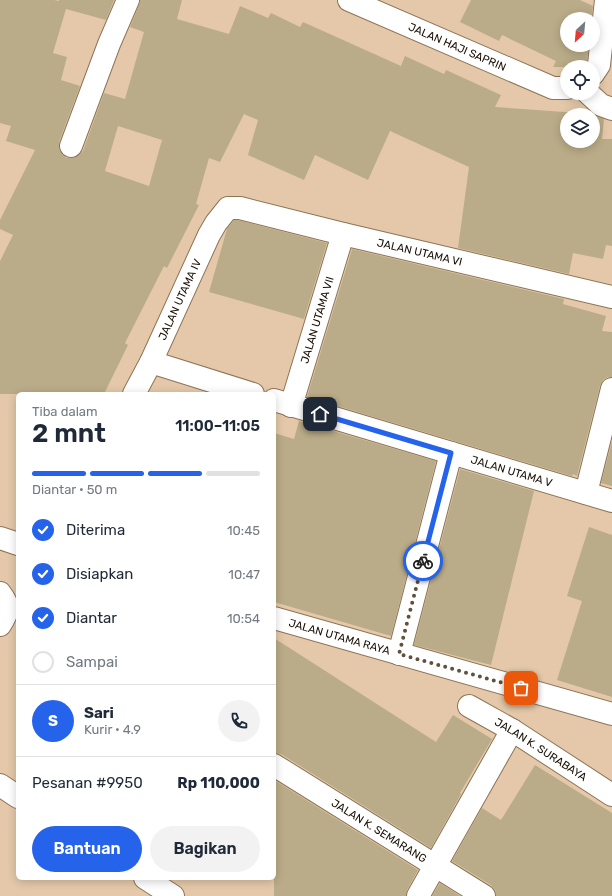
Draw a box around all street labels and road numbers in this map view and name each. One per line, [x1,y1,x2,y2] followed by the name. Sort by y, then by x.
[407,20,508,74] street label: JALAN HAJI SAPRIN
[376,236,464,268] street label: JALAN UTAMA VI
[155,257,204,342] street label: JALAN UTAMA IV
[298,275,336,365] street label: JALAN UTAMA VII
[469,453,554,489] street label: JALAN UTAMA V
[287,616,392,657] street label: JALAN UTAMA RAYA
[492,715,590,784] street label: JALAN K. SURABAYA
[329,796,429,865] street label: JALAN K. SEMARANG

